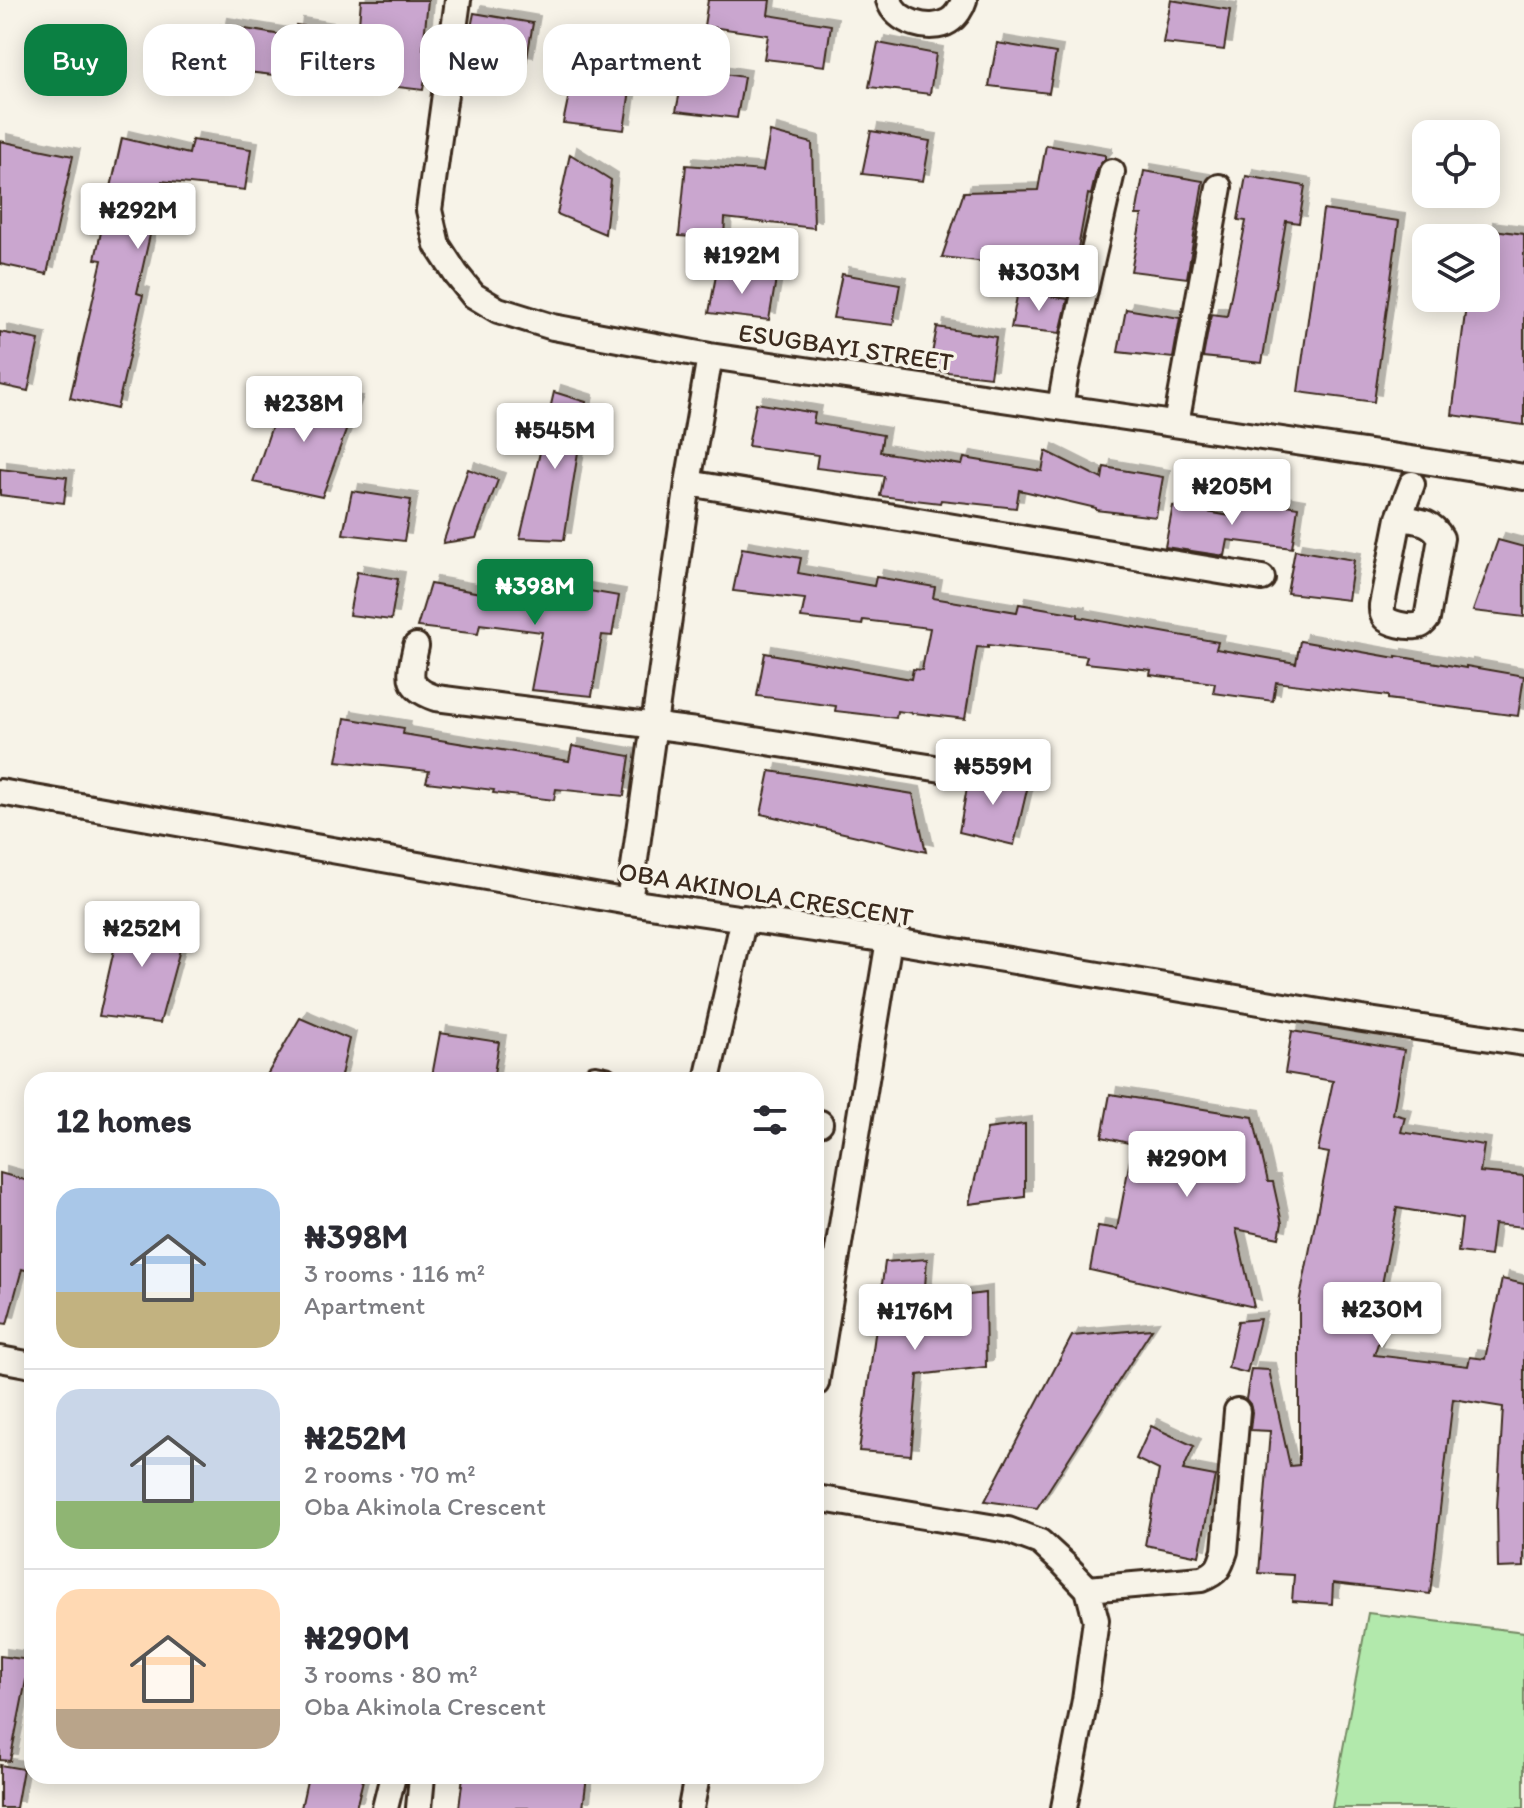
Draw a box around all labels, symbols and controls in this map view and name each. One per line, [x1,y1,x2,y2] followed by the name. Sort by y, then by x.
[24,24,127,96] chip: Buy
[143,24,255,96] chip: Rent
[271,24,404,96] chip: Filters
[420,24,527,96] chip: New
[543,24,730,96] chip: Apartment
[1412,120,1500,312] map controls
[1412,120,1500,208] button: locate
[82,183,194,251] pin: ₦292M
[99,193,177,225] text: ₦292M
[1412,224,1500,312] button: layers
[686,228,798,296] pin: ₦192M
[703,238,781,270] text: ₦192M
[983,245,1095,313] pin: ₦303M
[998,255,1080,287] text: ₦303M
[737,316,956,378] street label: ESUGBAYI STREET
[248,376,360,444] pin: ₦238M
[264,386,344,418] text: ₦238M
[499,403,611,471] pin: ₦545M
[515,413,595,445] text: ₦545M
[1176,459,1288,527] pin: ₦205M
[1191,469,1273,501] text: ₦205M
[479,559,591,627] pin: ₦398M
[495,569,575,601] text: ₦398M
[937,739,1049,807] pin: ₦559M
[954,749,1032,781] text: ₦559M
[616,855,916,933] street label: OBA AKINOLA CRESCENT
[86,901,198,969] pin: ₦252M
[103,911,181,943] text: ₦252M
[748,1098,792,1142] icon: filters
[56,1100,192,1141] text: 12 homes
[1131,1131,1243,1199] pin: ₦290M
[1146,1141,1228,1173] text: ₦290M
[304,1216,408,1257] text: ₦398M
[120,1220,216,1316] icon: home
[304,1257,485,1289] text: 3 rooms · 116 m²
[1326,1282,1438,1350] pin: ₦230M
[859,1284,971,1352] pin: ₦176M
[304,1289,425,1321] text: Apartment
[1341,1292,1423,1324] text: ₦230M
[877,1294,953,1326] text: ₦176M
[304,1417,407,1458] text: ₦252M
[120,1421,216,1517] icon: home
[304,1458,476,1490] text: 2 rooms · 70 m²
[304,1490,546,1522] text: Oba Akinola Crescent
[304,1617,410,1658] text: ₦290M
[120,1621,216,1717] icon: home
[304,1658,478,1690] text: 3 rooms · 80 m²
[304,1690,546,1722] text: Oba Akinola Crescent

